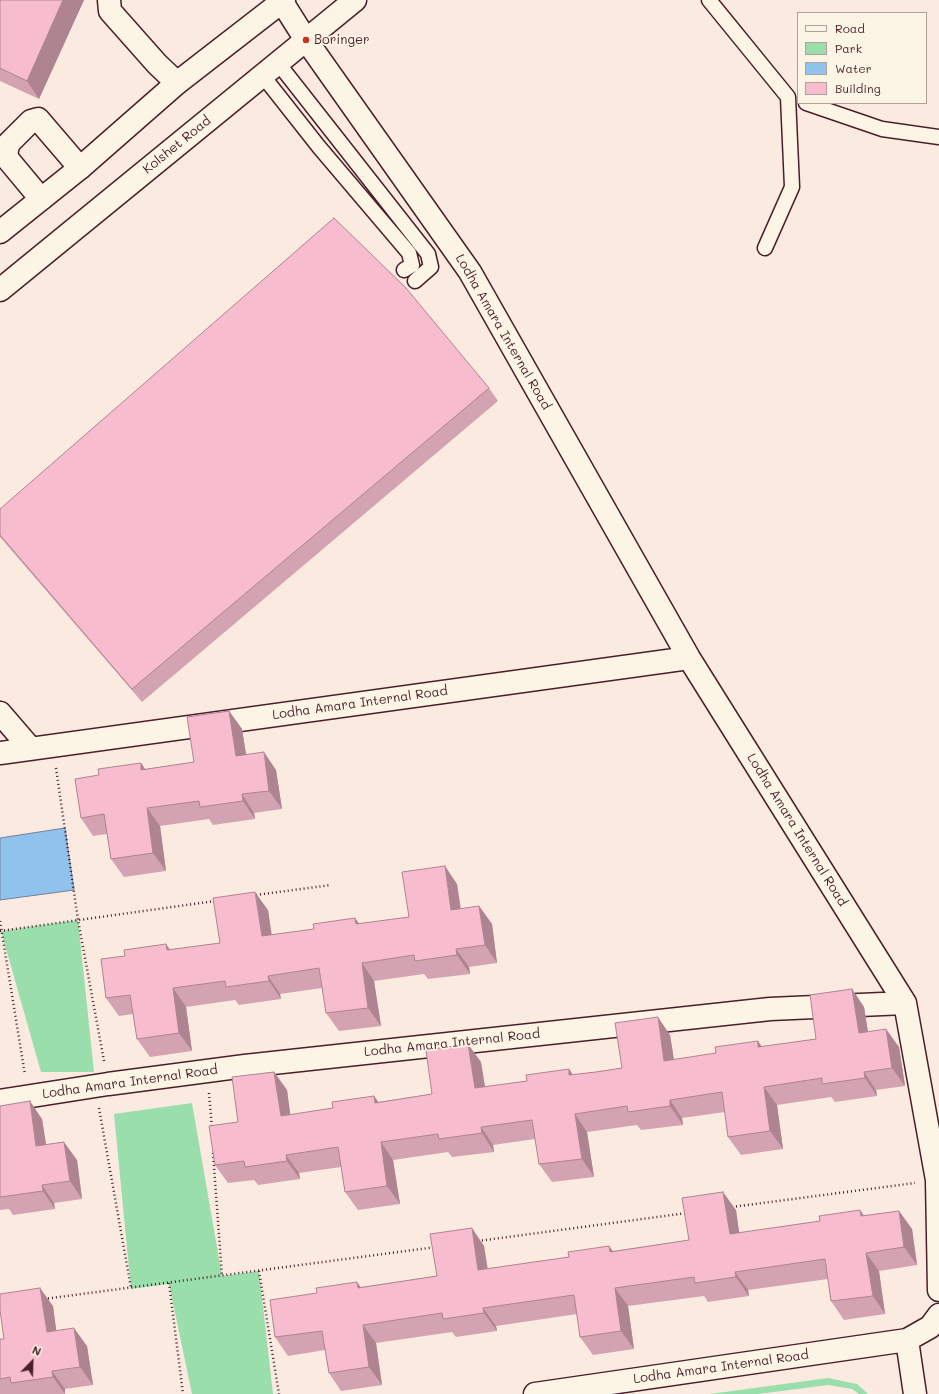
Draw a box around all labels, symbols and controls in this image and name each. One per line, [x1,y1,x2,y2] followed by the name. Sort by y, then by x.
[797,12,927,104] legend
[835,20,865,36] text: Road
[314,32,370,48] place label: Boringer
[301,35,311,45] marker: Boringer
[835,40,862,56] text: Park
[835,60,872,76] text: Water
[835,80,881,96] text: Building
[140,113,214,177] street label: Kolshet Road
[452,251,554,413] street label: Lodha Amara Internal Road
[271,683,449,723] street label: Lodha Amara Internal Road
[744,751,850,909] street label: Lodha Amara Internal Road
[363,1026,541,1060] street label: Lodha Amara Internal Road
[41,1062,219,1102] street label: Lodha Amara Internal Road
[12,1342,52,1382] north arrow
[30,1342,44,1359] text: N
[632,1347,810,1387] street label: Lodha Amara Internal Road

